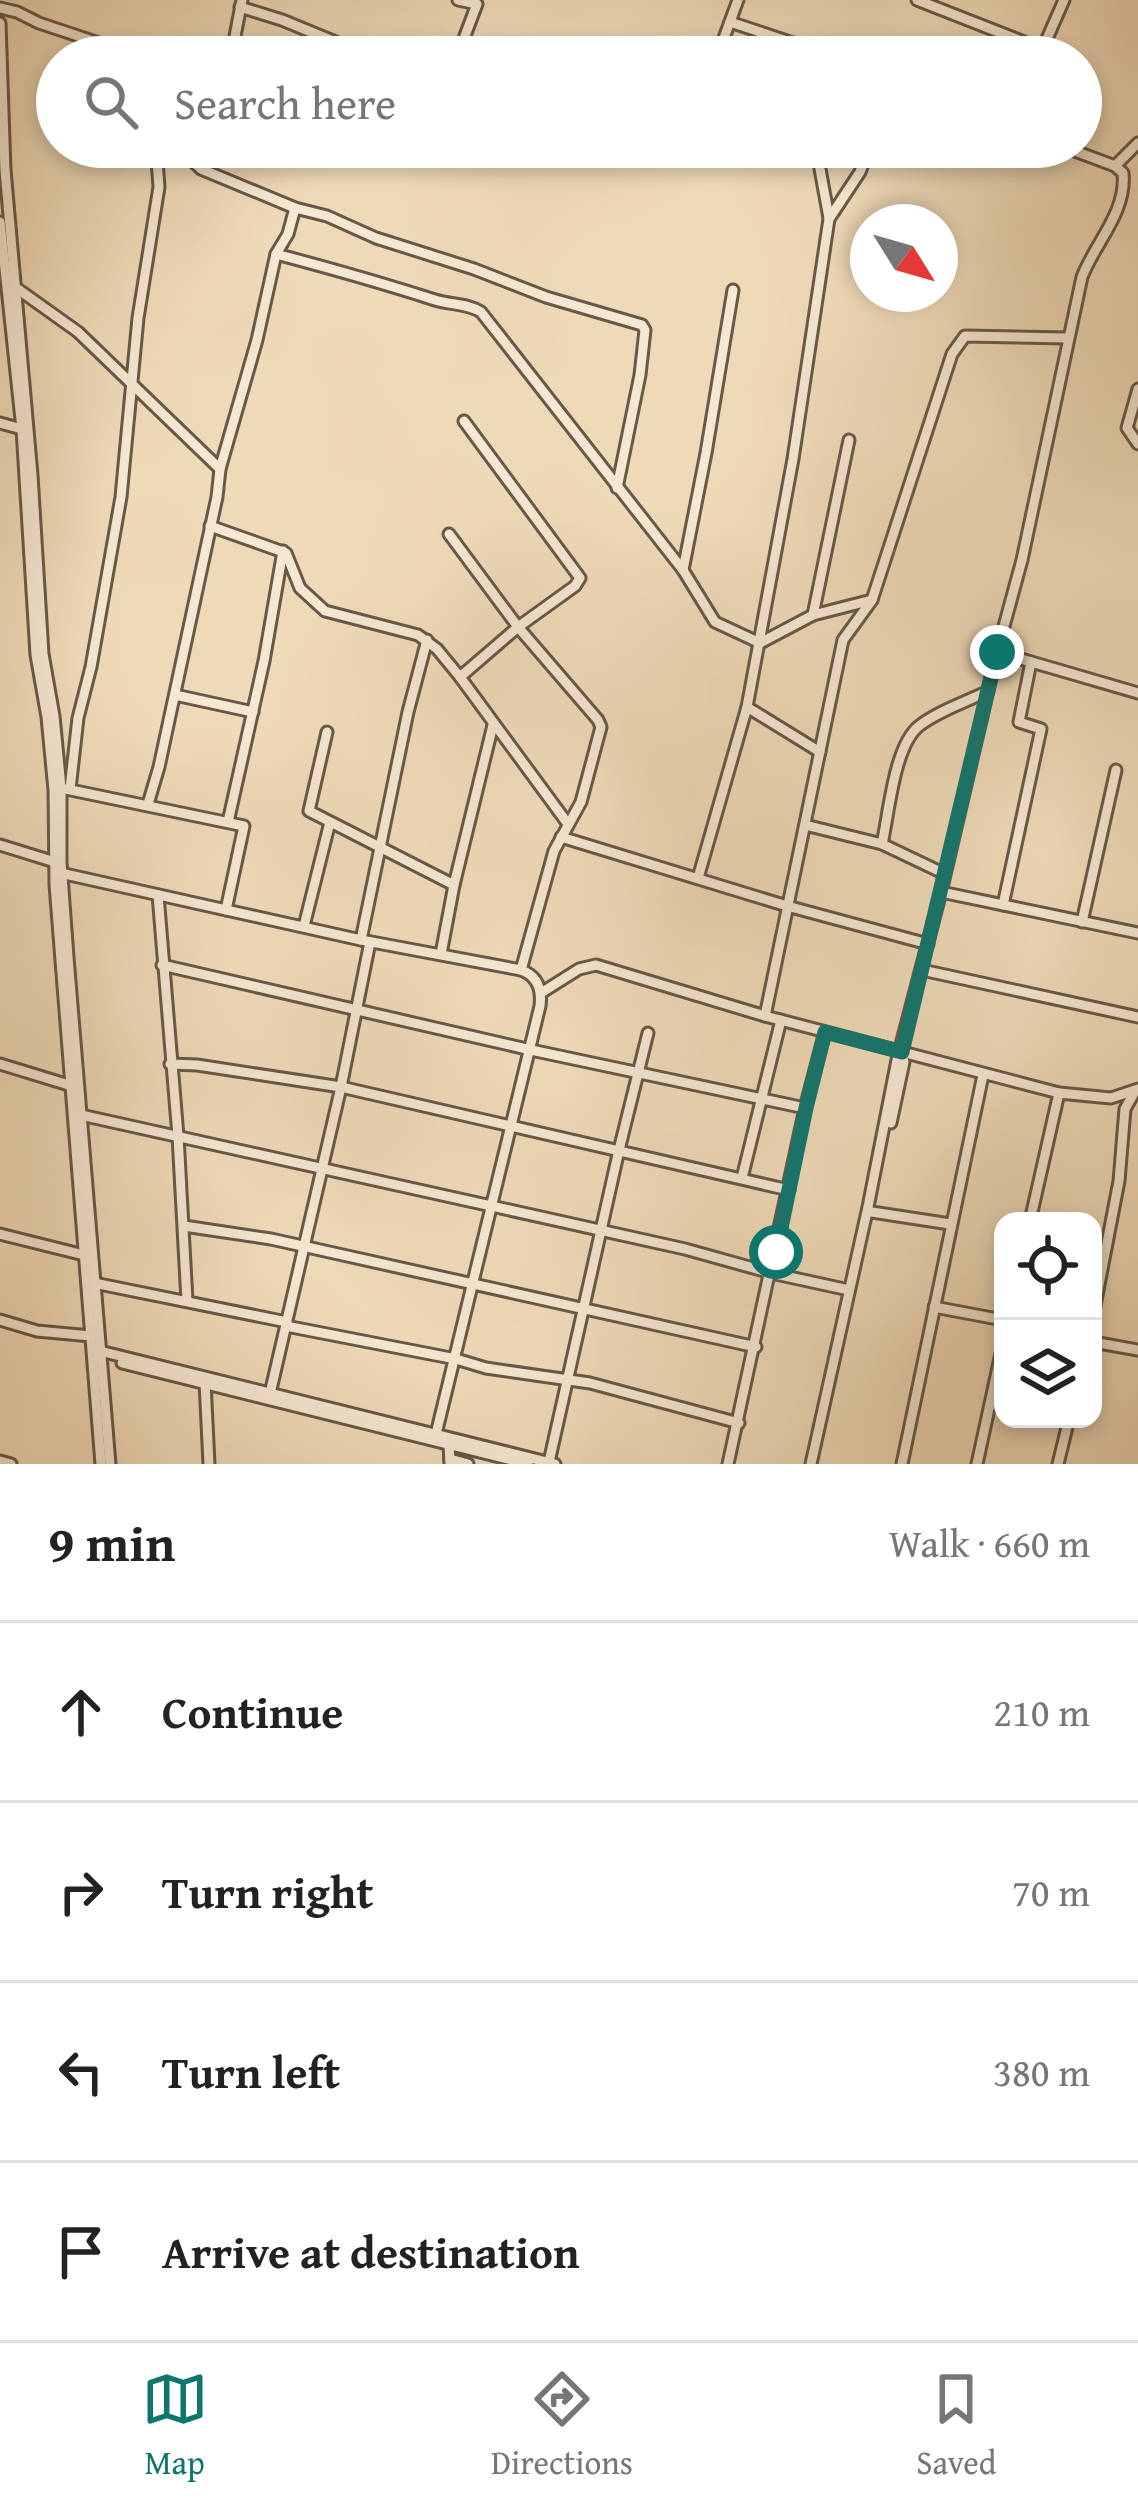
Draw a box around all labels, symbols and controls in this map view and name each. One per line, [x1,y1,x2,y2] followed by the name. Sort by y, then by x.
[36,36,1102,168] search box
[78,69,144,135] icon: search
[174,70,396,135] text: Search here
[850,204,958,312] north arrow
[970,625,1024,679] route end
[994,1212,1102,1428] map controls
[994,1212,1102,1320] button: locate
[749,1225,803,1279] route start
[994,1320,1102,1428] button: layers
[48,1505,175,1580] text: 9 min
[889,1514,1090,1571] text: Walk · 660 m
[48,1679,114,1745] icon: ahead
[162,1679,343,1744] text: Continue
[993,1683,1090,1740] text: 210 m
[48,1859,114,1925] icon: right
[162,1859,374,1924] text: Turn right
[1012,1863,1090,1920] text: 70 m
[48,2039,114,2105] icon: left
[162,2039,340,2104] text: Turn left
[993,2043,1090,2100] text: 380 m
[48,2219,114,2285] icon: arrive
[162,2219,580,2284] text: Arrive at destination
[142,2366,208,2486] tab: Map
[491,2366,633,2486] tab: Directions
[916,2366,996,2486] tab: Saved

